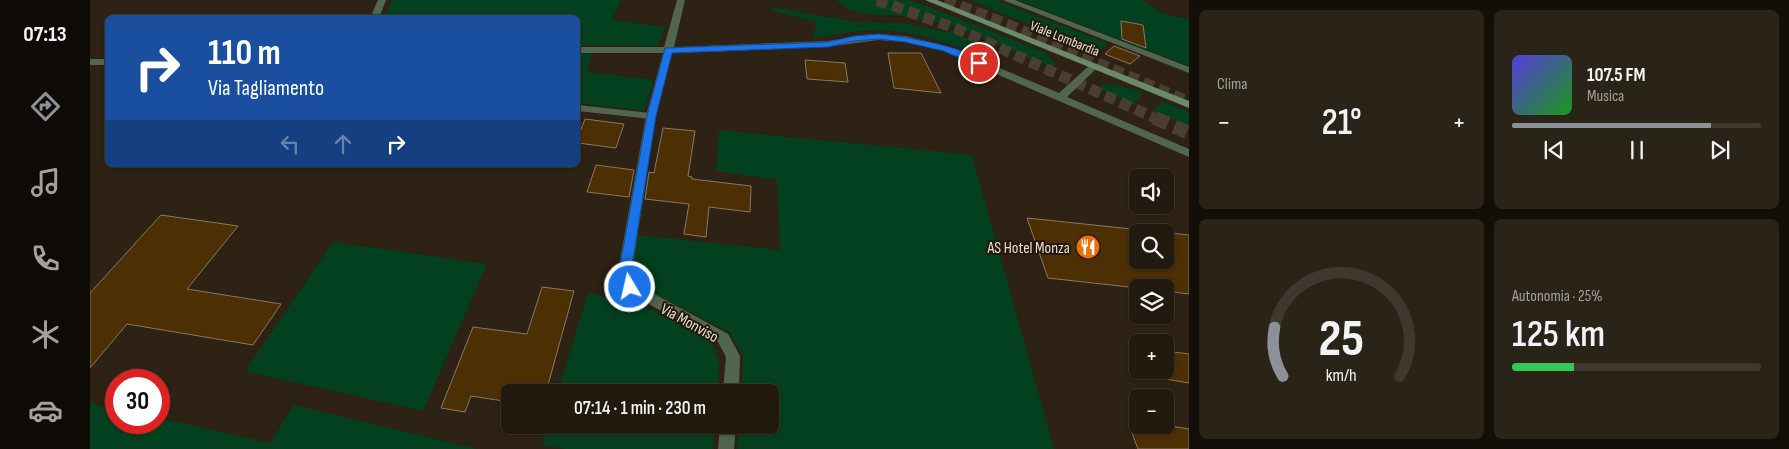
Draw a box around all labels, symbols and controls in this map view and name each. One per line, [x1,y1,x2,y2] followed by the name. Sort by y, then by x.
[1028,17,1102,60] street label: Viale Lombardia
[23,21,67,48] text: 07:13
[208,32,281,75] text: 110 m
[125,35,190,100] icon: right
[958,42,1000,84] pin
[965,49,993,77] icon: arrive
[1587,64,1646,87] text: 107.5 FM
[208,75,324,102] text: Via Tagliamento
[1217,75,1247,94] text: Clima
[1587,87,1624,106] text: Musica
[28,89,63,124] icon: directions
[1321,100,1362,145] text: 21°
[1217,106,1231,139] text: −
[1452,106,1466,139] text: +
[276,130,304,158] icon: left
[329,130,357,158] icon: ahead
[382,130,410,158] icon: right
[1540,136,1568,164] icon: previous
[1623,136,1651,164] icon: pause
[1706,136,1734,164] icon: next
[28,165,63,200] icon: music
[1129,169,1174,434] map controls
[1129,169,1174,214] button: sound
[1129,224,1174,269] button: search
[1075,234,1101,260] restaurant icon: AS Hotel Monza
[986,239,1070,258] place label: AS Hotel Monza
[28,241,63,276] icon: phone
[603,260,655,312] position arrow
[1129,279,1174,324] button: layers
[1512,287,1603,306] text: Autonomia · 25%
[657,300,722,347] street label: Via Monviso
[1319,308,1364,371] text: 25
[1512,312,1605,357] text: 125 km
[28,317,63,352] icon: climate
[1129,334,1174,379] button: +
[1326,365,1357,386] text: km/h
[105,369,170,434] speed limit sign: 30
[1129,389,1174,434] button: −
[28,393,63,428] icon: car
[574,397,706,420] text: 07:14 · 1 min · 230 m

